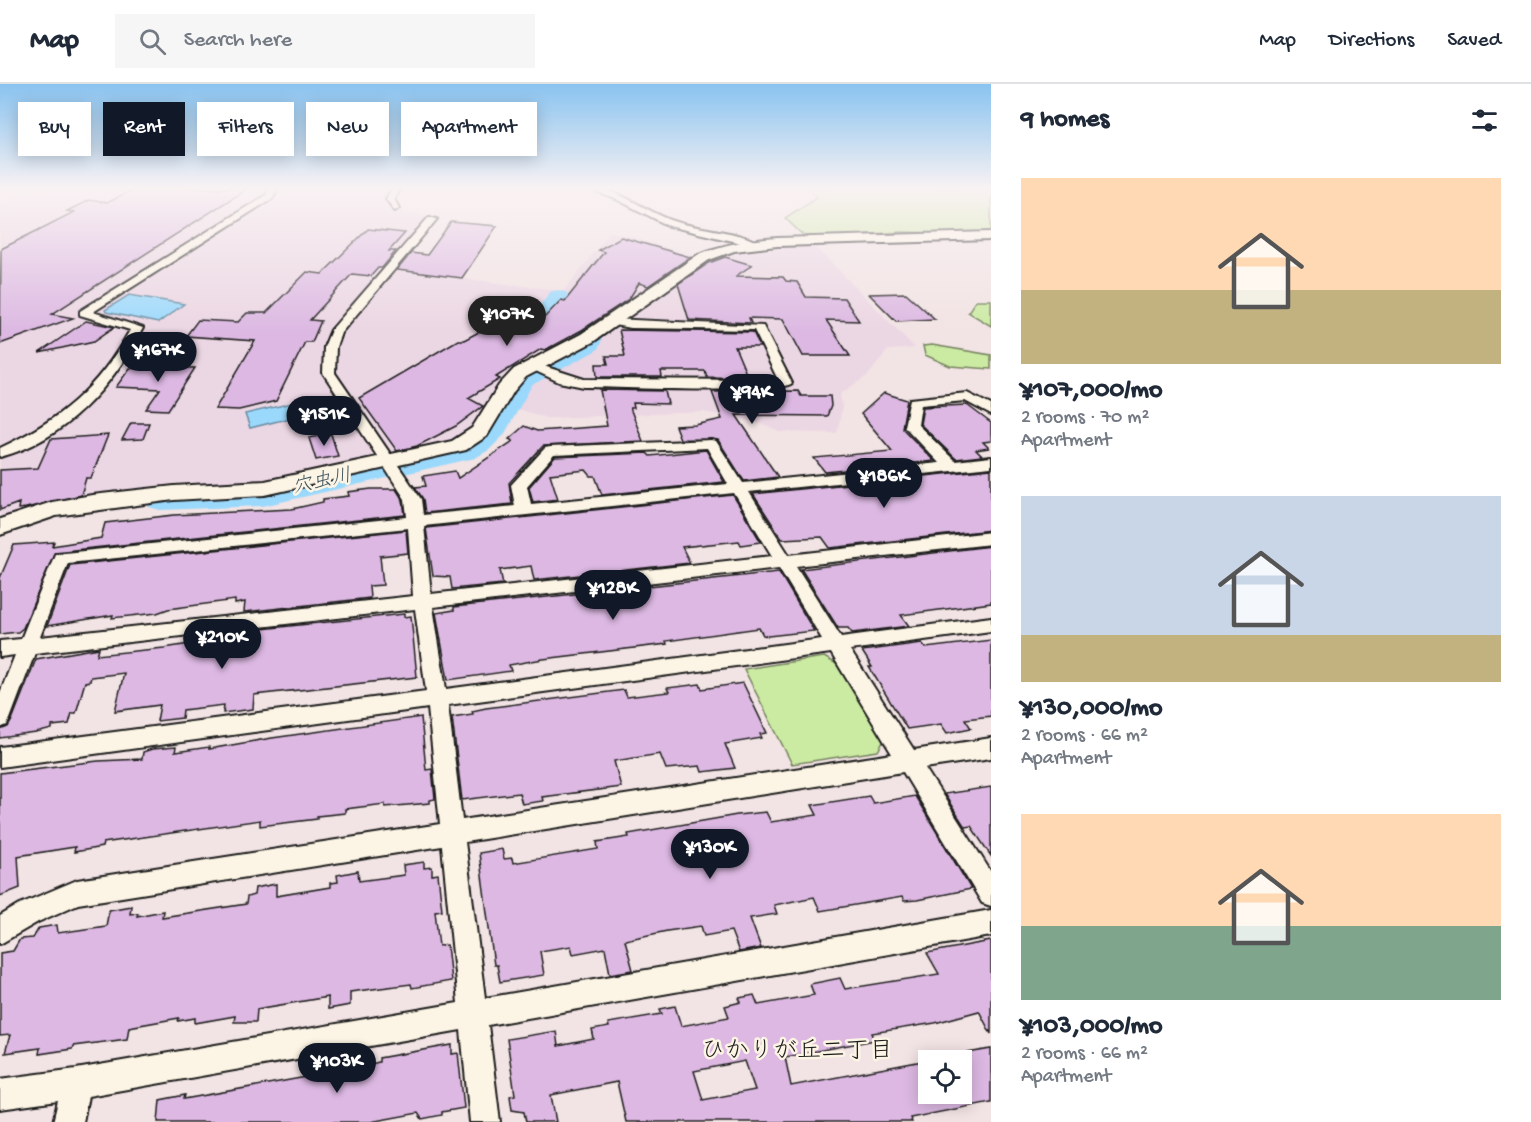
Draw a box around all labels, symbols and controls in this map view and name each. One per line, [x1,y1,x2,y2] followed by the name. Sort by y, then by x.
[115,14,535,68] search box
[30,25,79,58] text: Map
[136,25,169,58] icon: search
[184,28,292,54] text: Search here
[1259,29,1296,54] text: Map
[1329,29,1414,54] text: Directions
[1447,29,1501,54] text: Saved
[18,102,91,156] chip: Buy
[103,102,185,156] chip: Rent
[197,102,294,156] chip: Filters
[306,102,389,156] chip: New
[401,102,537,156] chip: Apartment
[1468,104,1501,137] icon: filters
[1021,105,1109,136] text: 9 homes
[1207,217,1315,325] icon: home
[465,296,549,347] pin: ¥107K
[482,304,532,327] text: ¥107K
[116,332,200,383] pin: ¥167K
[134,340,182,363] text: ¥167K
[716,374,788,425] pin: ¥94K
[1021,376,1163,407] text: ¥107,000/mo
[732,382,772,405] text: ¥94K
[282,396,366,447] pin: ¥151K
[301,404,347,427] text: ¥151K
[1021,407,1149,430] text: 2 rooms · 70 m²
[1021,430,1111,453] text: Apartment
[842,458,926,509] pin: ¥186K
[290,464,354,500] water label: 穴虫川
[859,466,909,489] text: ¥186K
[1207,535,1315,643] icon: home
[571,570,655,621] pin: ¥128K
[588,578,638,601] text: ¥128K
[180,619,264,670] pin: ¥210K
[197,627,247,650] text: ¥210K
[1021,694,1162,725] text: ¥130,000/mo
[1021,725,1148,748] text: 2 rooms · 66 m²
[1021,748,1111,771] text: Apartment
[668,829,752,880] pin: ¥130K
[685,837,735,860] text: ¥130K
[1207,853,1315,961] icon: home
[1021,1012,1162,1043] text: ¥103,000/mo
[701,1038,893,1067] district label: ひかりが丘二丁目
[295,1043,379,1094] pin: ¥103K
[1021,1043,1148,1066] text: 2 rooms · 66 m²
[918,1050,972,1104] map controls
[918,1050,972,1104] button: locate
[312,1051,362,1074] text: ¥103K
[1021,1066,1111,1089] text: Apartment

